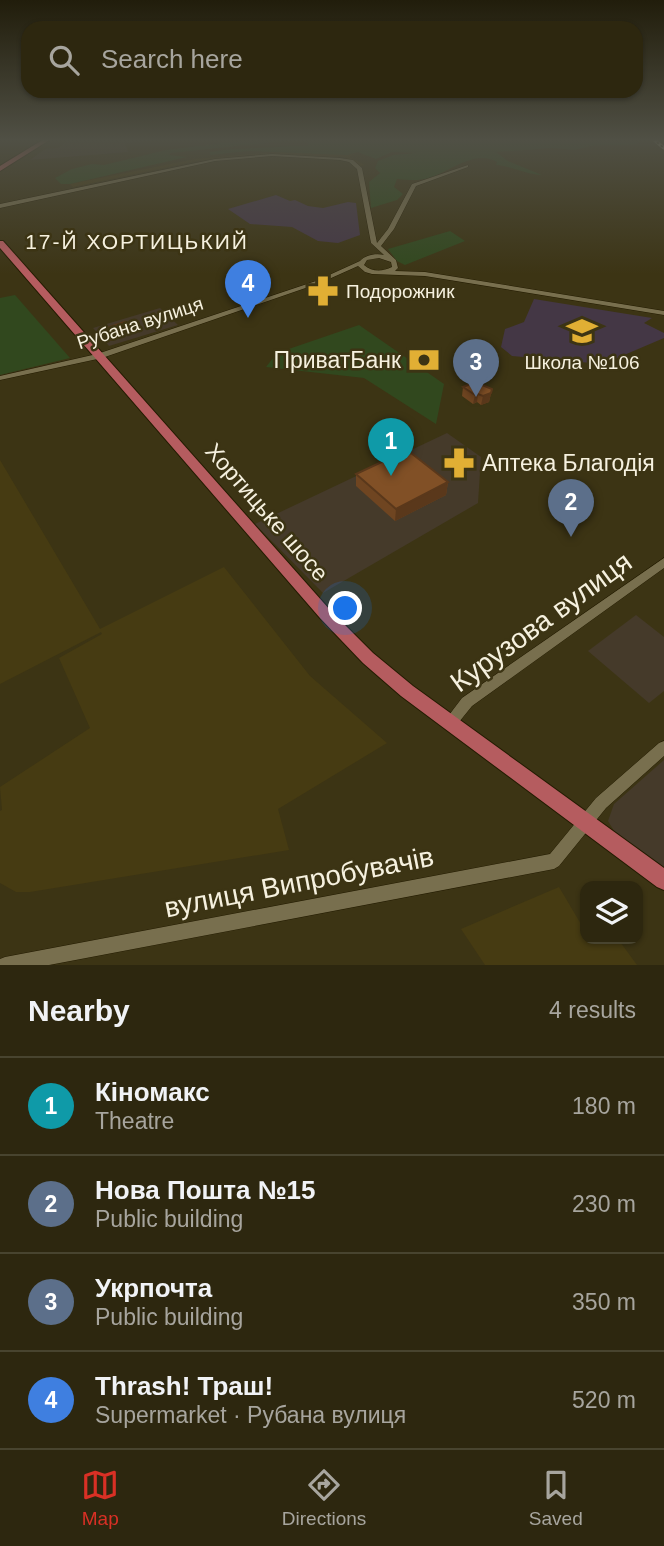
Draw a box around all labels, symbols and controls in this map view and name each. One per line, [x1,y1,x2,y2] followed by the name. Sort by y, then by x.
[21,21,643,98] search box
[45,41,83,79] icon: search
[101,44,243,74] text: Search here
[25,230,249,253] district label: 17-Й ХОРТИЦЬКИЙ
[225,260,271,318] pin: 4
[306,274,340,308] pharmacy icon: Подорожник
[346,281,455,302] place label: Подорожник
[74,293,206,353] street label: Рубана вулиця
[565,314,599,348] school or university icon: Школа №106
[453,339,499,397] pin: 3
[407,343,441,377] bank icon: ПриватБанк
[273,347,402,373] place label: ПриватБанк
[524,352,640,373] place label: Школа №106
[368,418,414,476] pin: 1
[200,438,334,586] street label: Хортицьке шосе
[442,446,476,480] pharmacy icon: Аптека Благодiя
[482,450,655,476] place label: Аптека Благодiя
[548,479,594,537] pin: 2
[444,546,638,698] street label: Курузова вулиця
[328,591,362,625] your location
[162,841,436,923] street label: вулиця Випробувачів
[580,881,643,944] map controls
[580,881,643,944] button: layers
[28,994,130,1027] text: Nearby
[549,997,636,1023] text: 4 results
[95,1077,210,1107] text: Кіномакс
[45,1093,57,1119] text: 1
[572,1093,636,1119] text: 180 m
[95,1108,174,1134] text: Theatre
[95,1175,316,1205] text: Нова Пошта №15
[45,1191,57,1217] text: 2
[572,1191,636,1217] text: 230 m
[95,1206,243,1232] text: Public building
[95,1273,212,1303] text: Укрпочта
[45,1289,57,1315] text: 3
[572,1289,636,1315] text: 350 m
[95,1304,243,1330] text: Public building
[95,1371,273,1401] text: Thrash! Траш!
[45,1387,57,1413] text: 4
[572,1387,636,1413] text: 520 m
[95,1402,406,1428] text: Supermarket · Рубана вулиця
[81,1466,119,1530] tab: Map
[282,1466,366,1530] tab: Directions
[529,1466,583,1530] tab: Saved

